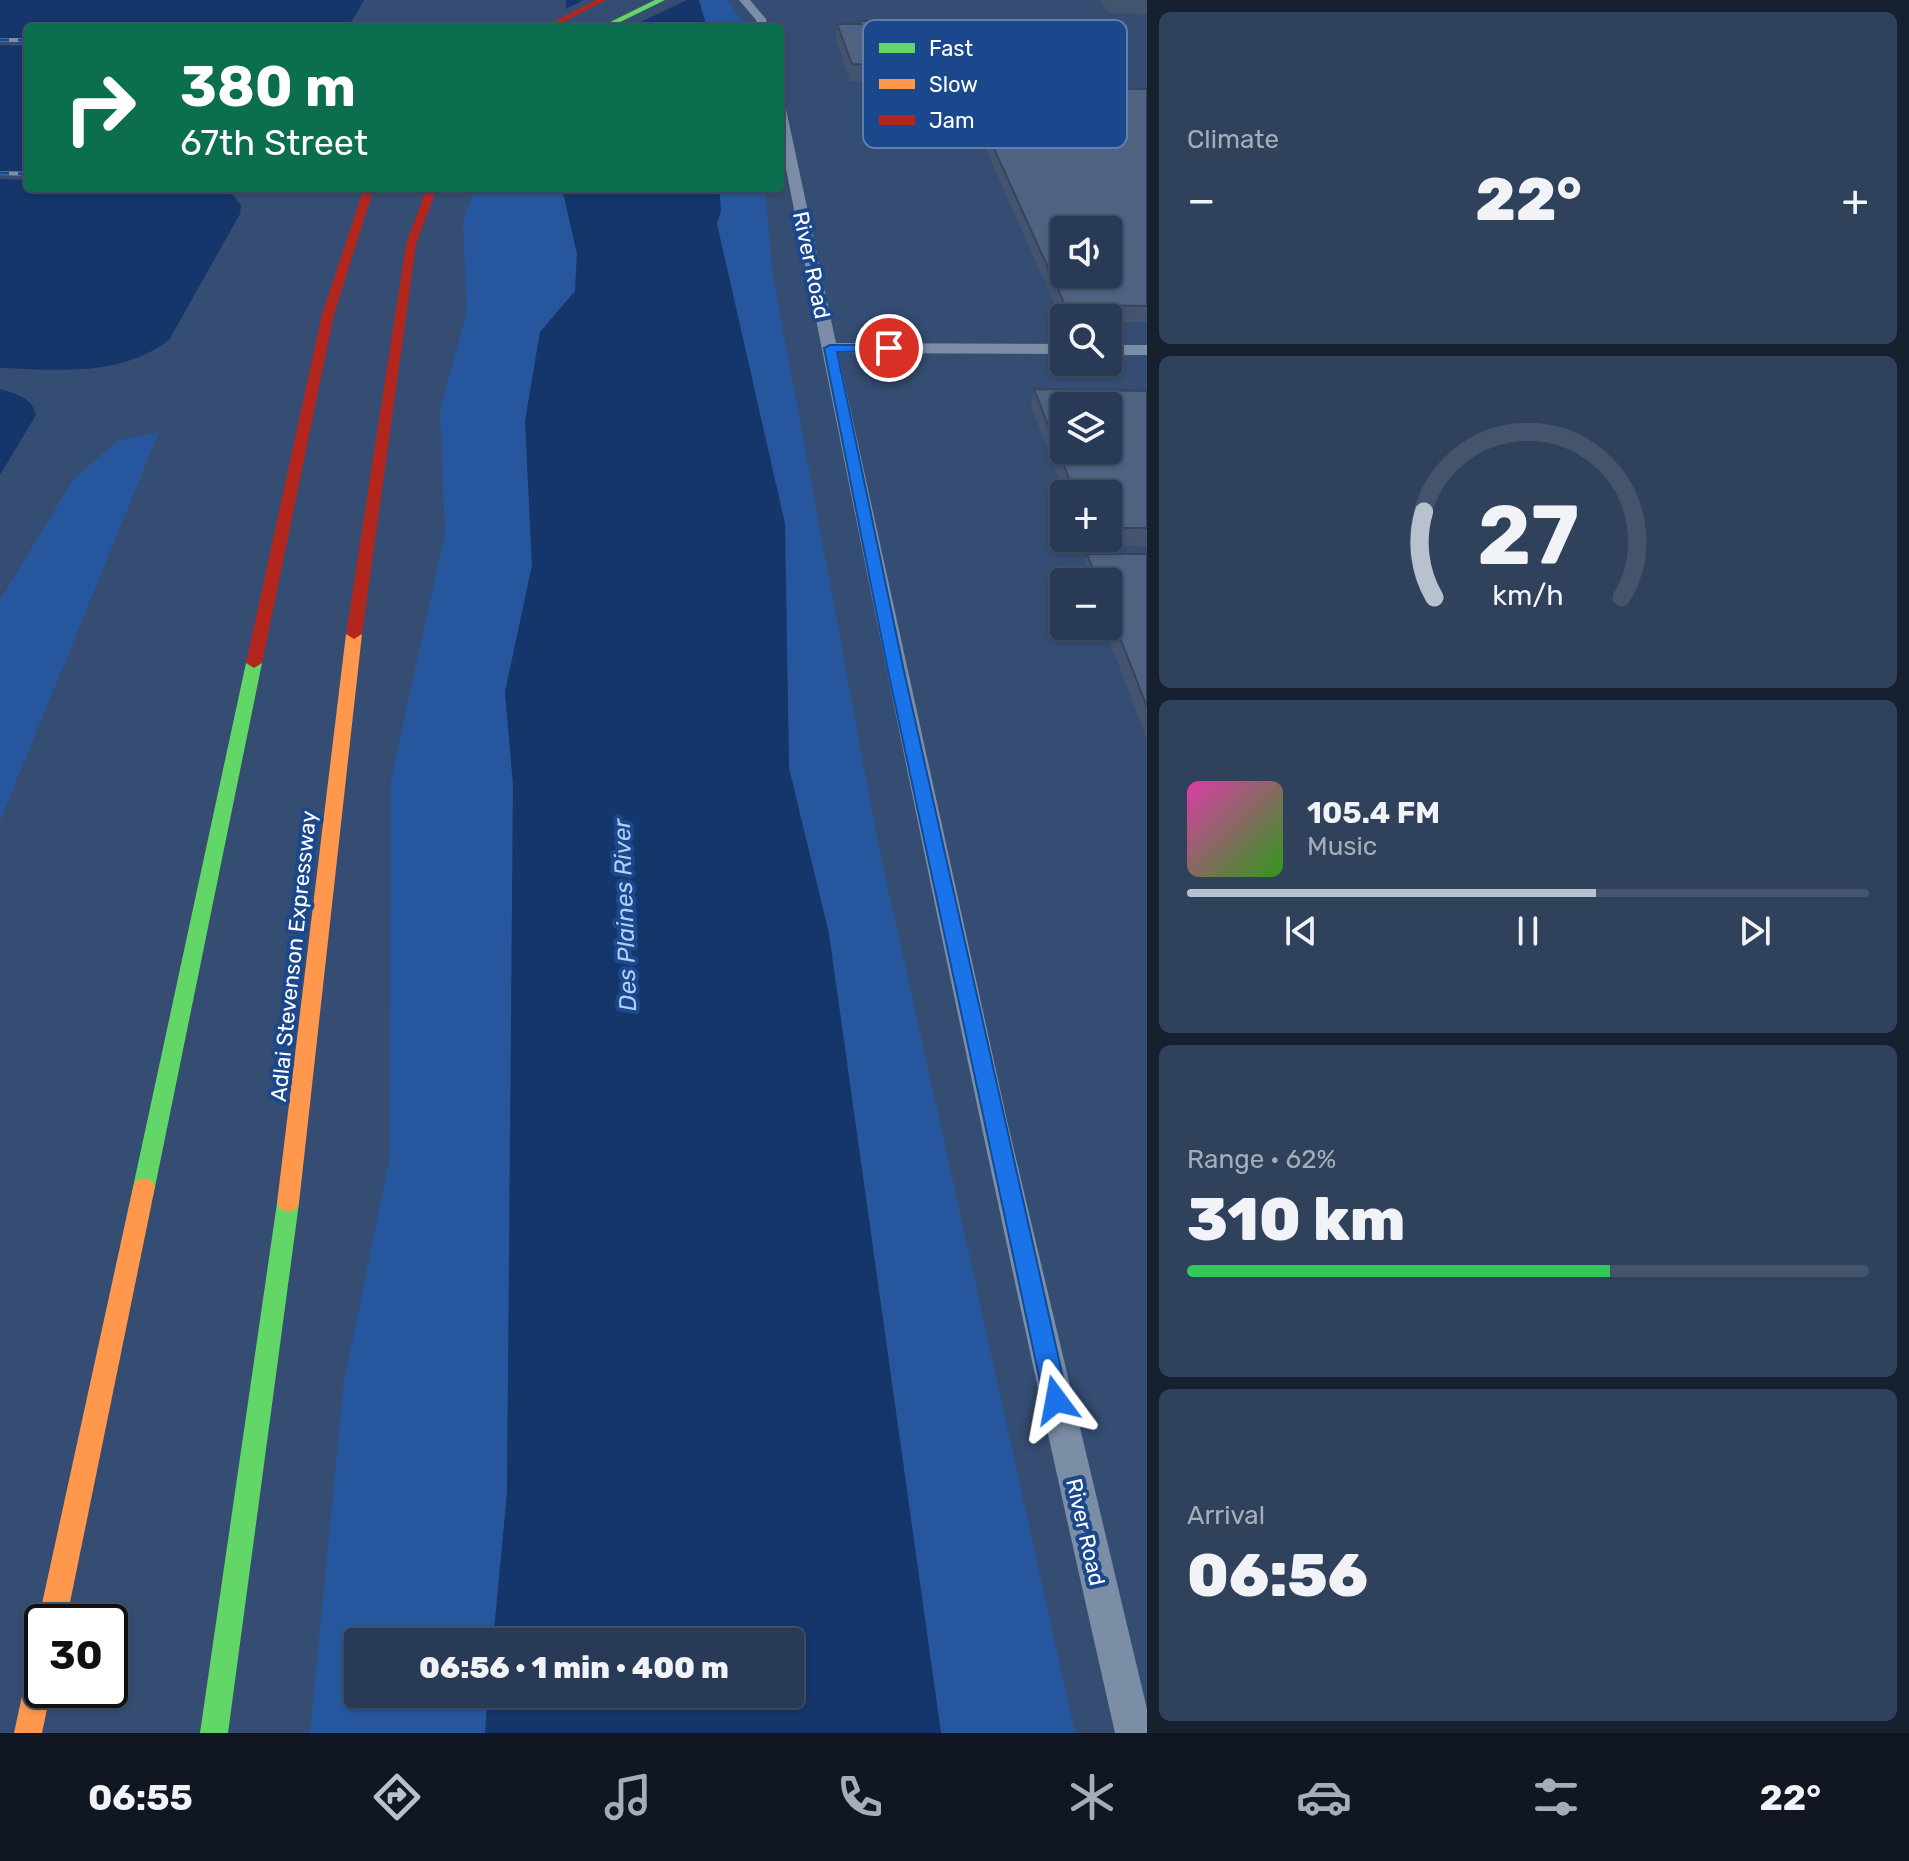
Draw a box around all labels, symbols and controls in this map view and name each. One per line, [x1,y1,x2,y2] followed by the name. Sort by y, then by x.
[863,20,1127,148] legend
[929,35,974,62] text: Fast
[180,54,356,120] text: 380 m
[48,56,152,160] icon: right
[929,71,978,98] text: Slow
[929,107,975,134] text: Jam
[180,121,368,164] text: 67th Street
[1187,124,1279,155] text: Climate
[1475,164,1582,235] text: 22°
[1187,174,1216,226] text: −
[1842,174,1869,226] text: +
[787,209,836,321] street label: River Road
[1050,216,1122,640] map controls
[1050,216,1122,288] button: sound
[1050,304,1122,376] button: search
[855,314,923,382] pin
[867,326,911,370] icon: arrive
[1050,392,1122,464] button: layers
[1050,480,1122,552] button: +
[1477,486,1579,585] text: 27
[1050,568,1122,640] button: −
[1492,578,1564,612] text: km/h
[1307,795,1440,831] text: 105.4 FM
[265,809,322,1103] street label: Adlai Stevenson Expressway
[608,818,642,1012] water label: Des Plaines River
[1307,831,1377,862] text: Music
[1279,909,1323,953] icon: previous
[1506,909,1550,953] icon: pause
[1733,909,1777,953] icon: next
[1187,1144,1336,1175] text: Range · 62%
[1187,1184,1405,1255] text: 310 km
[1014,1358,1098,1442] position arrow
[1060,1476,1111,1588] street label: River Road
[1187,1500,1265,1531] text: Arrival
[1187,1540,1368,1611] text: 06:56
[24,1604,128,1708] speed limit sign: 30
[419,1650,729,1686] text: 06:56 · 1 min · 400 m
[369,1769,425,1825] icon: directions
[600,1769,656,1825] icon: music
[832,1769,888,1825] icon: phone
[1064,1769,1120,1825] icon: climate
[1296,1769,1352,1825] icon: car
[1528,1769,1584,1825] icon: filters
[88,1776,193,1819] text: 06:55
[1759,1776,1821,1819] text: 22°

